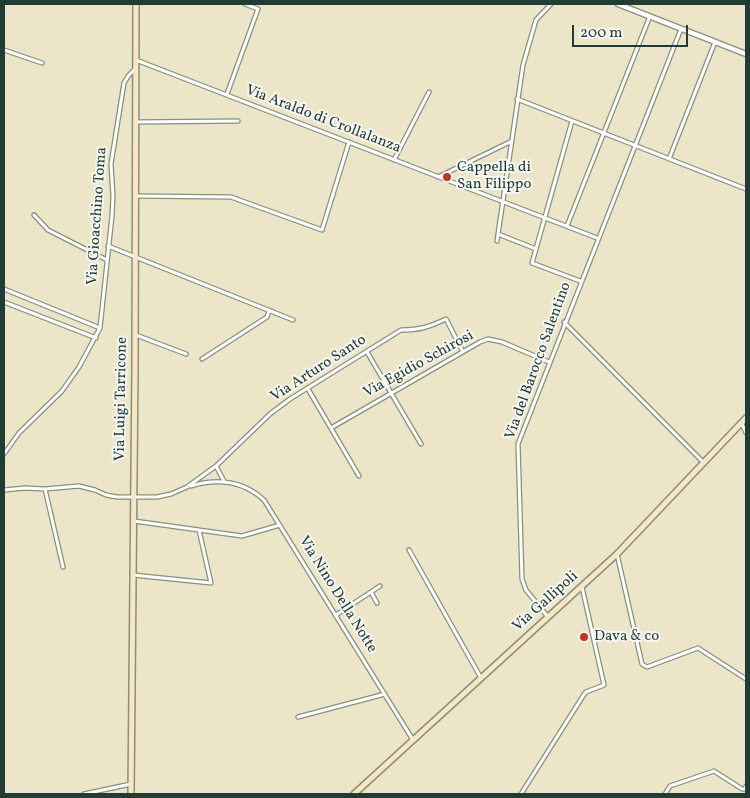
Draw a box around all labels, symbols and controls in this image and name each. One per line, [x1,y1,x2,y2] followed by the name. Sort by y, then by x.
[575,15,691,47] scale bar
[580,23,623,44] text: 200 m
[243,82,403,158] street label: Via Araldo di Crollalanza
[84,146,112,286] street label: Via Gioacchino Toma
[457,159,531,194] place label: Cappella di San Filippo
[441,171,453,183] marker: Cappella di San Filippo
[502,280,576,442] street label: Via del Barocco Salentino
[361,327,477,403] street label: Via Egidio Schirosi
[268,331,370,407] street label: Via Arturo Santo
[112,337,132,461] street label: Via Luigi Tarricone
[294,533,380,657] street label: Via Nino Della Notte
[510,568,582,636] street label: Via Gallipoli
[594,628,659,646] place label: Dava & co
[578,631,590,643] marker: Dava & co

